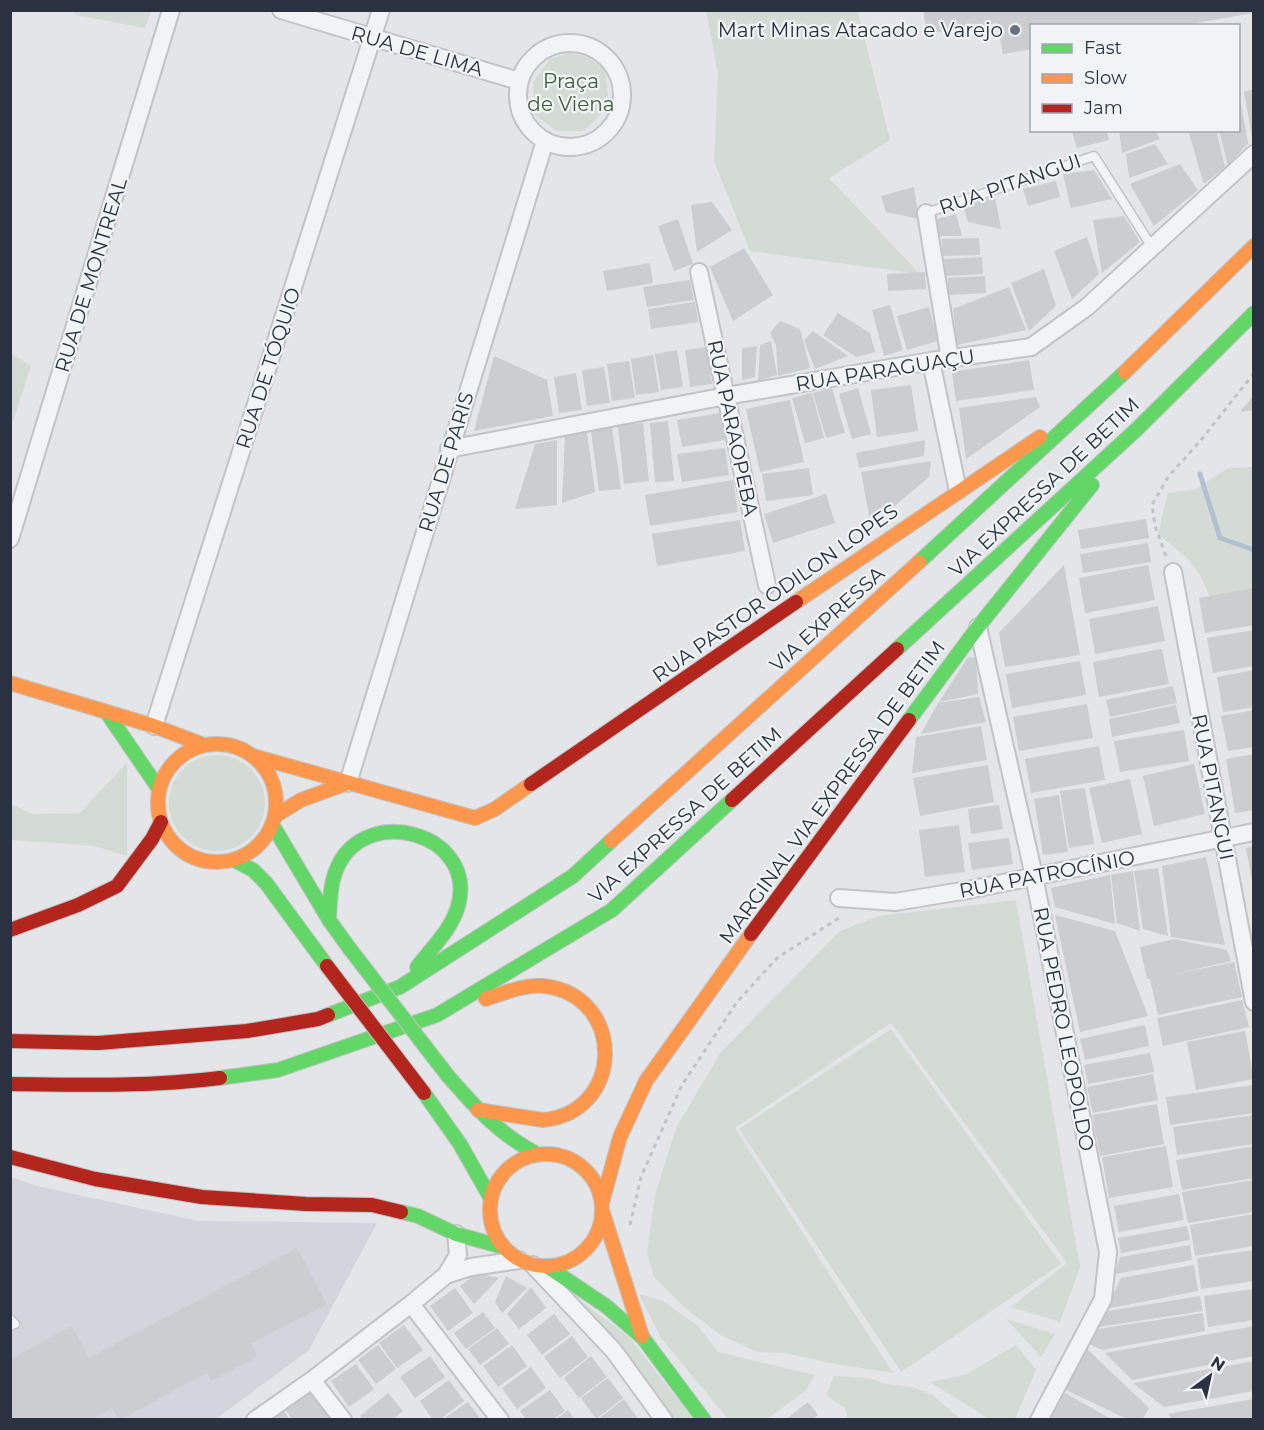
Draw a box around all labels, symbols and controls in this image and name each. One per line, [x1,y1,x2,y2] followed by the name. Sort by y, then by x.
[718,18,1003,42] place label: Mart Minas Atacado e Varejo
[348,21,486,81] street label: RUA DE LIMA
[1008,23,1022,37] marker: Mart Minas Atacado e Varejo
[1030,24,1240,132] legend
[1084,37,1122,59] text: Fast
[1084,67,1127,89] text: Slow
[527,69,615,116] park label: Praça de Viena
[1083,97,1123,119] text: Jam
[936,148,1084,220] street label: RUA PITANGUI
[50,175,132,375] street label: RUA DE MONTREAL
[231,284,305,452] street label: RUA DE TÓQUIO
[703,338,764,519] street label: RUA PARAOPEBA
[794,344,976,396] street label: RUA PARAGUAÇU
[413,389,479,535] street label: RUA DE PARIS
[944,392,1144,582] street label: VIA EXPRESSA DE BETIM
[647,499,903,687] street label: RUA PASTOR ODILON LOPES
[765,561,890,677] street label: VIA EXPRESSA
[714,636,950,948] street label: MARGINAL VIA EXPRESSA DE BETIM
[1187,712,1239,862] street label: RUA PITANGUI
[583,722,787,908] street label: VIA EXPRESSA DE BETIM
[957,845,1137,903] street label: RUA PATROCÍNIO
[1029,905,1099,1153] street label: RUA PEDRO LEOPOLDO
[1180,1346,1240,1406] north arrow
[1207,1352,1228,1375] text: N

